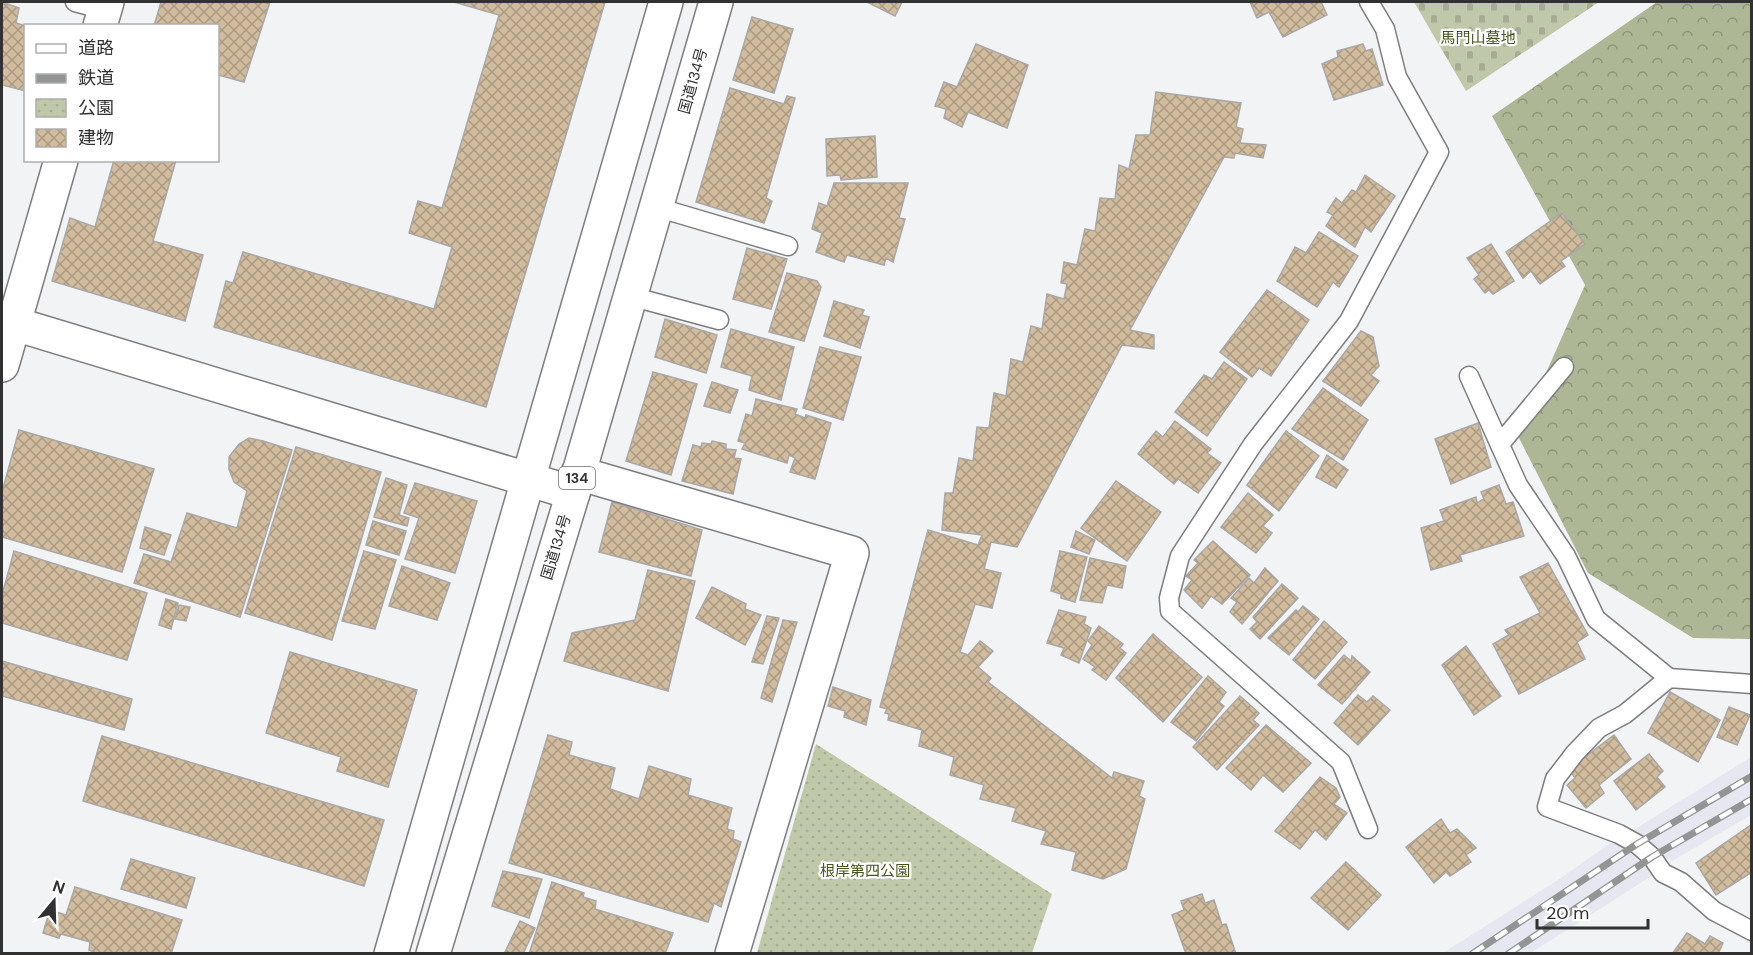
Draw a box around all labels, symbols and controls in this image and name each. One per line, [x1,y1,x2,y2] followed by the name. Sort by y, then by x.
[24,24,219,162] legend
[1440,28,1516,48] park label: 馬門山墓地
[78,36,114,60] text: 道路
[674,46,712,116] street label: 国道134号
[78,66,114,90] text: 鉄道
[78,96,114,120] text: 公園
[78,126,114,150] text: 建物
[559,467,595,489] road number: 134
[537,512,575,582] street label: 国道134号
[820,861,910,881] park label: 根岸第四公園
[24,871,84,931] north arrow
[50,875,68,899] text: N
[1537,892,1648,930] scale bar
[1546,901,1589,925] text: 20 m

